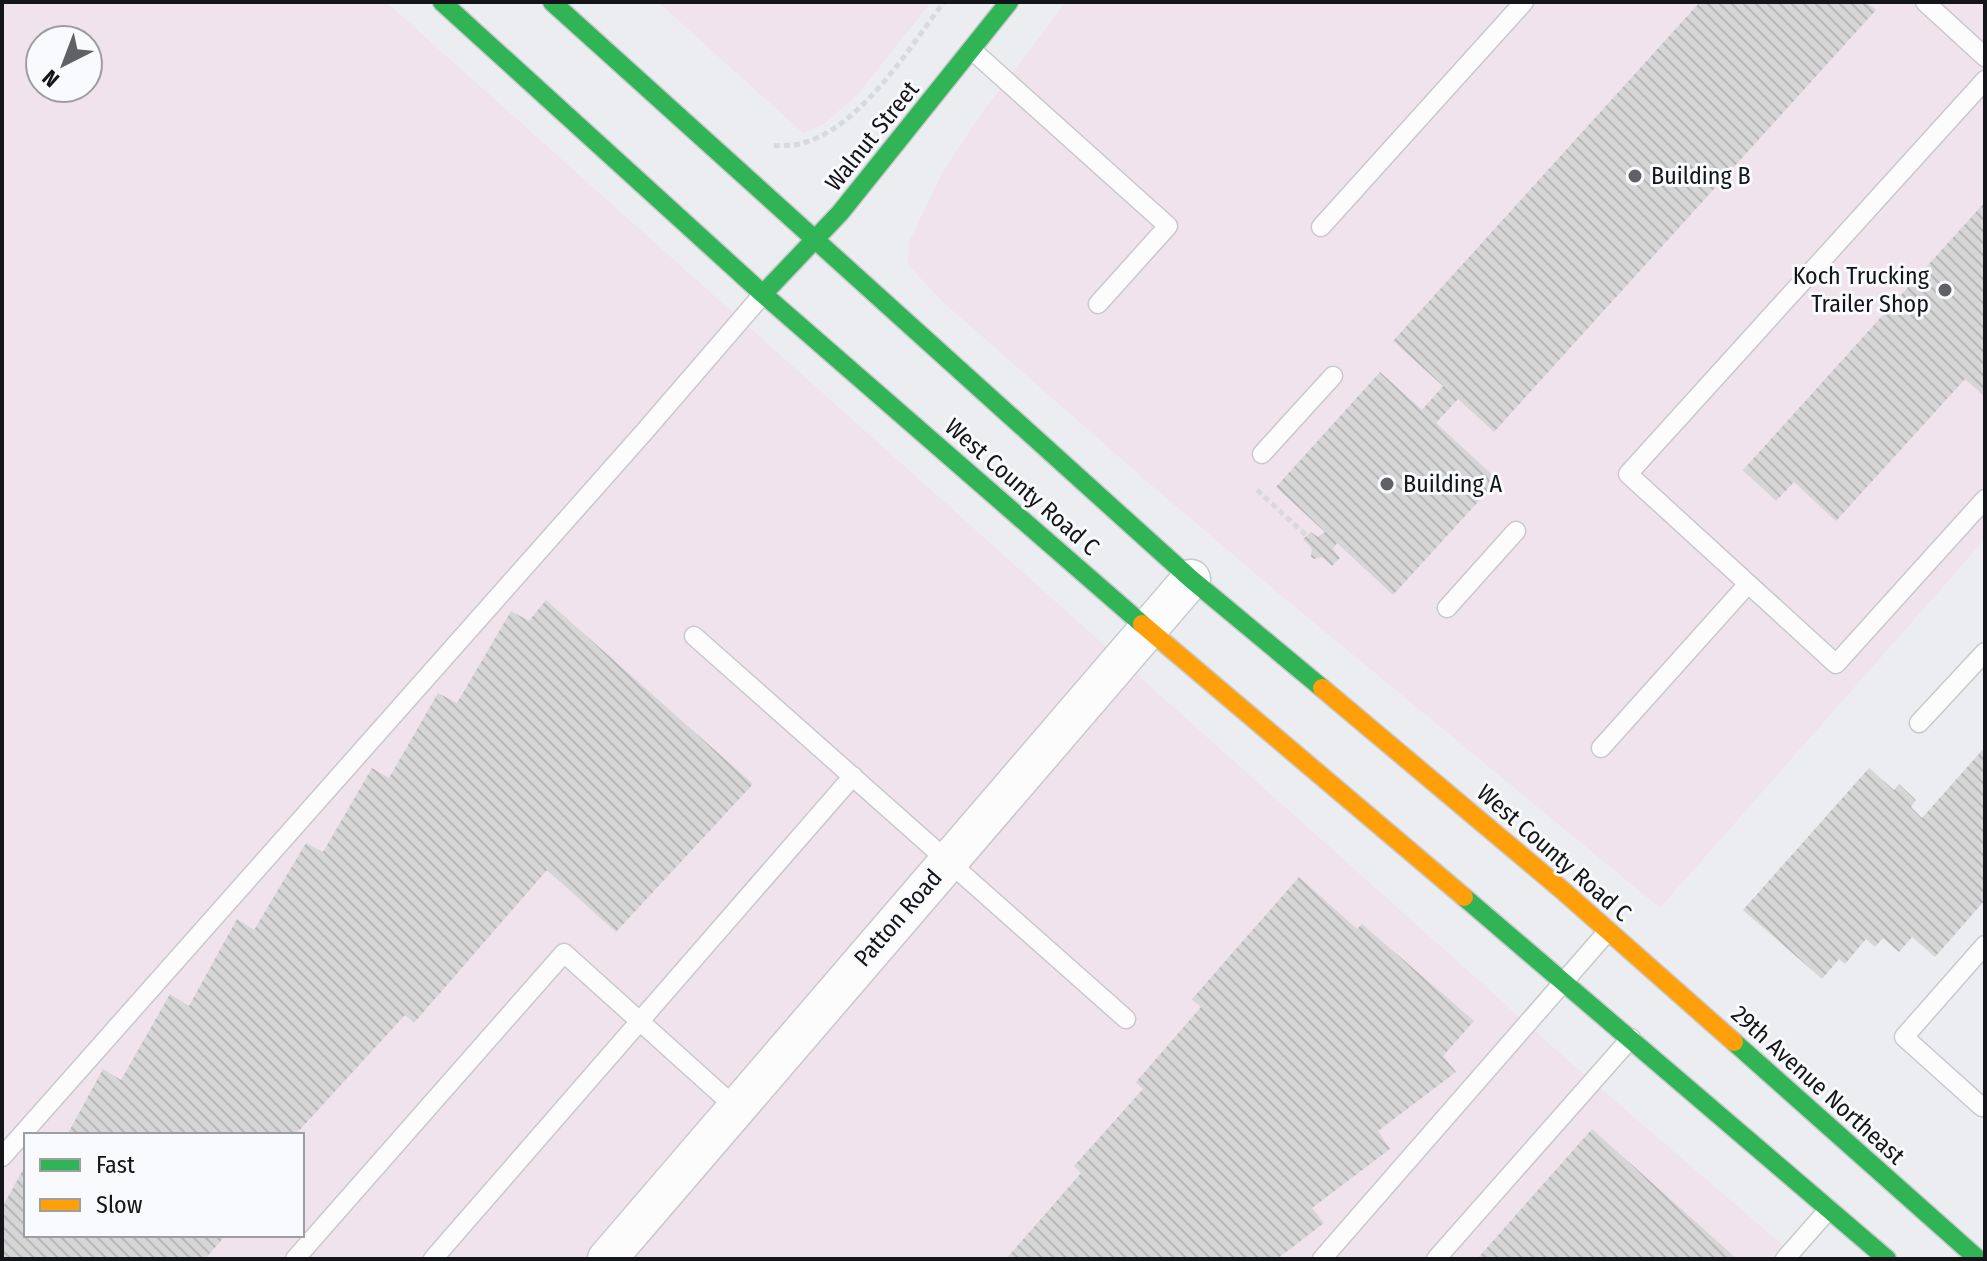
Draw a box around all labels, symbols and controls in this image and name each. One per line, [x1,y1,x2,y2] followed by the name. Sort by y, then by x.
[24,24,104,104] north arrow
[37,64,65,93] text: N
[819,75,925,196] street label: Walnut Street
[1651,162,1751,190] place label: Building B
[1626,167,1644,185] marker: Building B
[1793,262,1930,318] place label: Koch Trucking Trailer Shop
[1936,281,1954,299] marker: Koch Trucking Trailer Shop
[939,413,1105,561] street label: West County Road C
[1403,470,1502,498] place label: Building A
[1378,475,1396,493] marker: Building A
[1471,779,1637,927] street label: West County Road C
[848,864,948,972] street label: Patton Road
[1726,1000,1910,1170] street label: 29th Avenue Northeast
[24,1133,304,1237] legend
[96,1151,135,1179] text: Fast
[96,1191,143,1219] text: Slow

